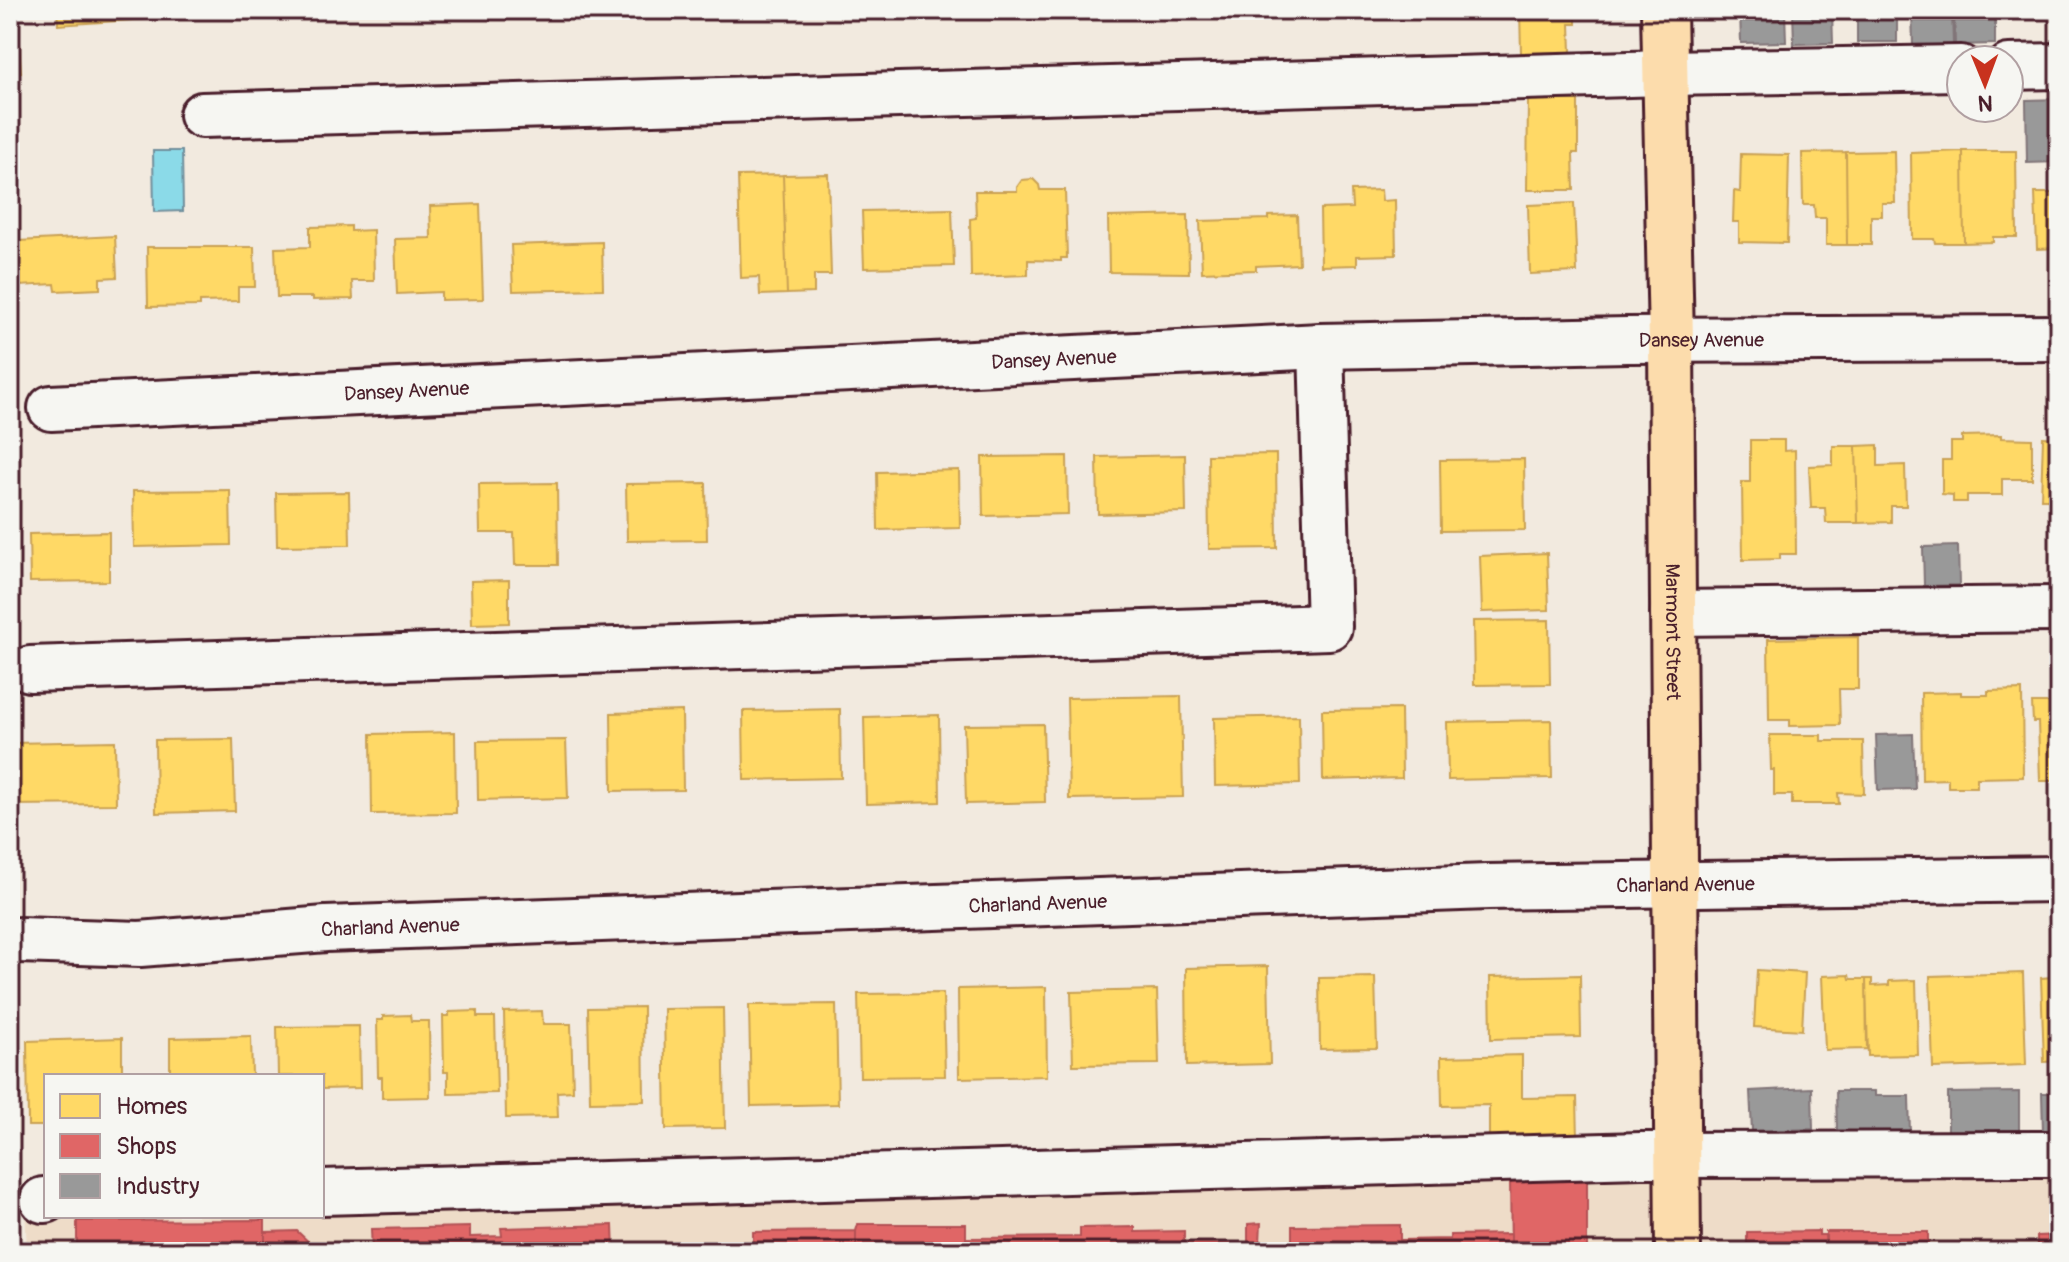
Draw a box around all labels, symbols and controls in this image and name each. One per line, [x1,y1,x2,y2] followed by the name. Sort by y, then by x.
[1945,44,2025,124] north arrow
[1978,89,1993,117] text: N
[1639,327,1764,352] street label: Dansey Avenue
[991,343,1117,375] street label: Dansey Avenue
[343,375,470,406] street label: Dansey Avenue
[1660,563,1686,701] street label: Marmont Street
[1616,871,1755,898] street label: Charland Avenue
[968,888,1108,918] street label: Charland Avenue
[321,912,460,942] street label: Charland Avenue
[44,1074,324,1218] legend
[116,1092,188,1121] text: Homes
[116,1132,177,1161] text: Shops
[116,1172,199,1201] text: Industry

